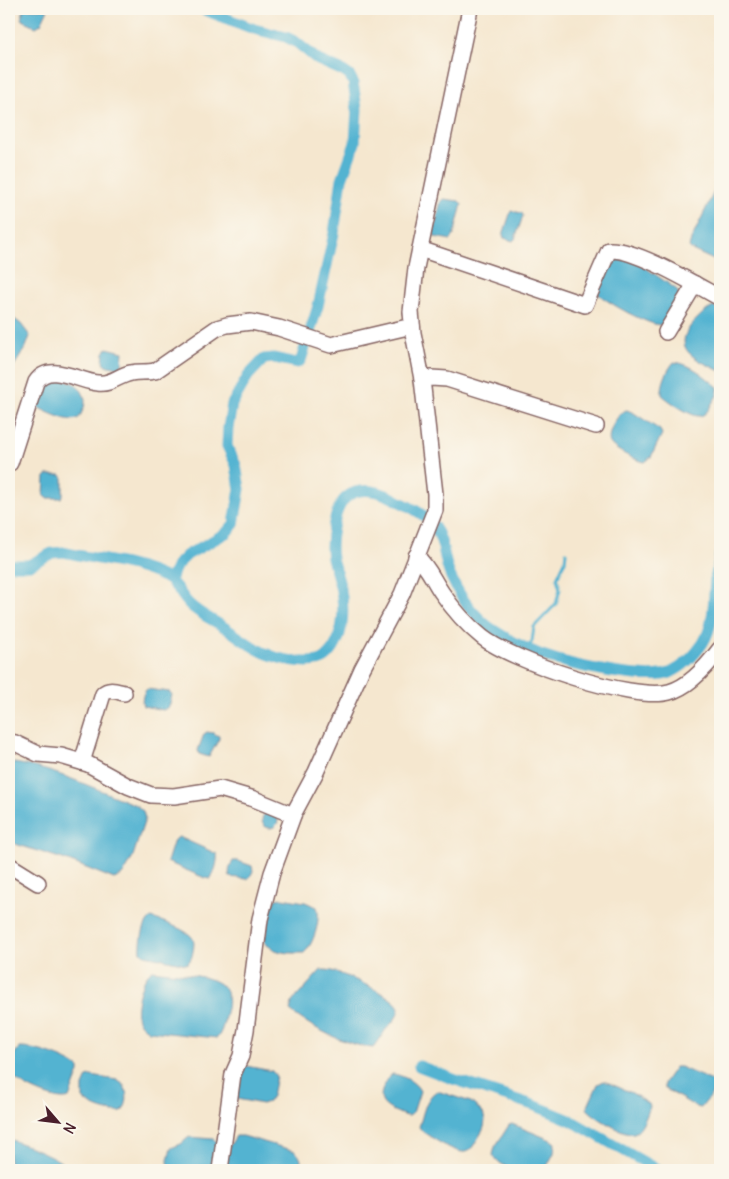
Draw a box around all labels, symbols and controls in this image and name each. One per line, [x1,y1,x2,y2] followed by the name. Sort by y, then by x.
[32,1096,82,1146] north arrow
[59,1120,80,1137] text: N

